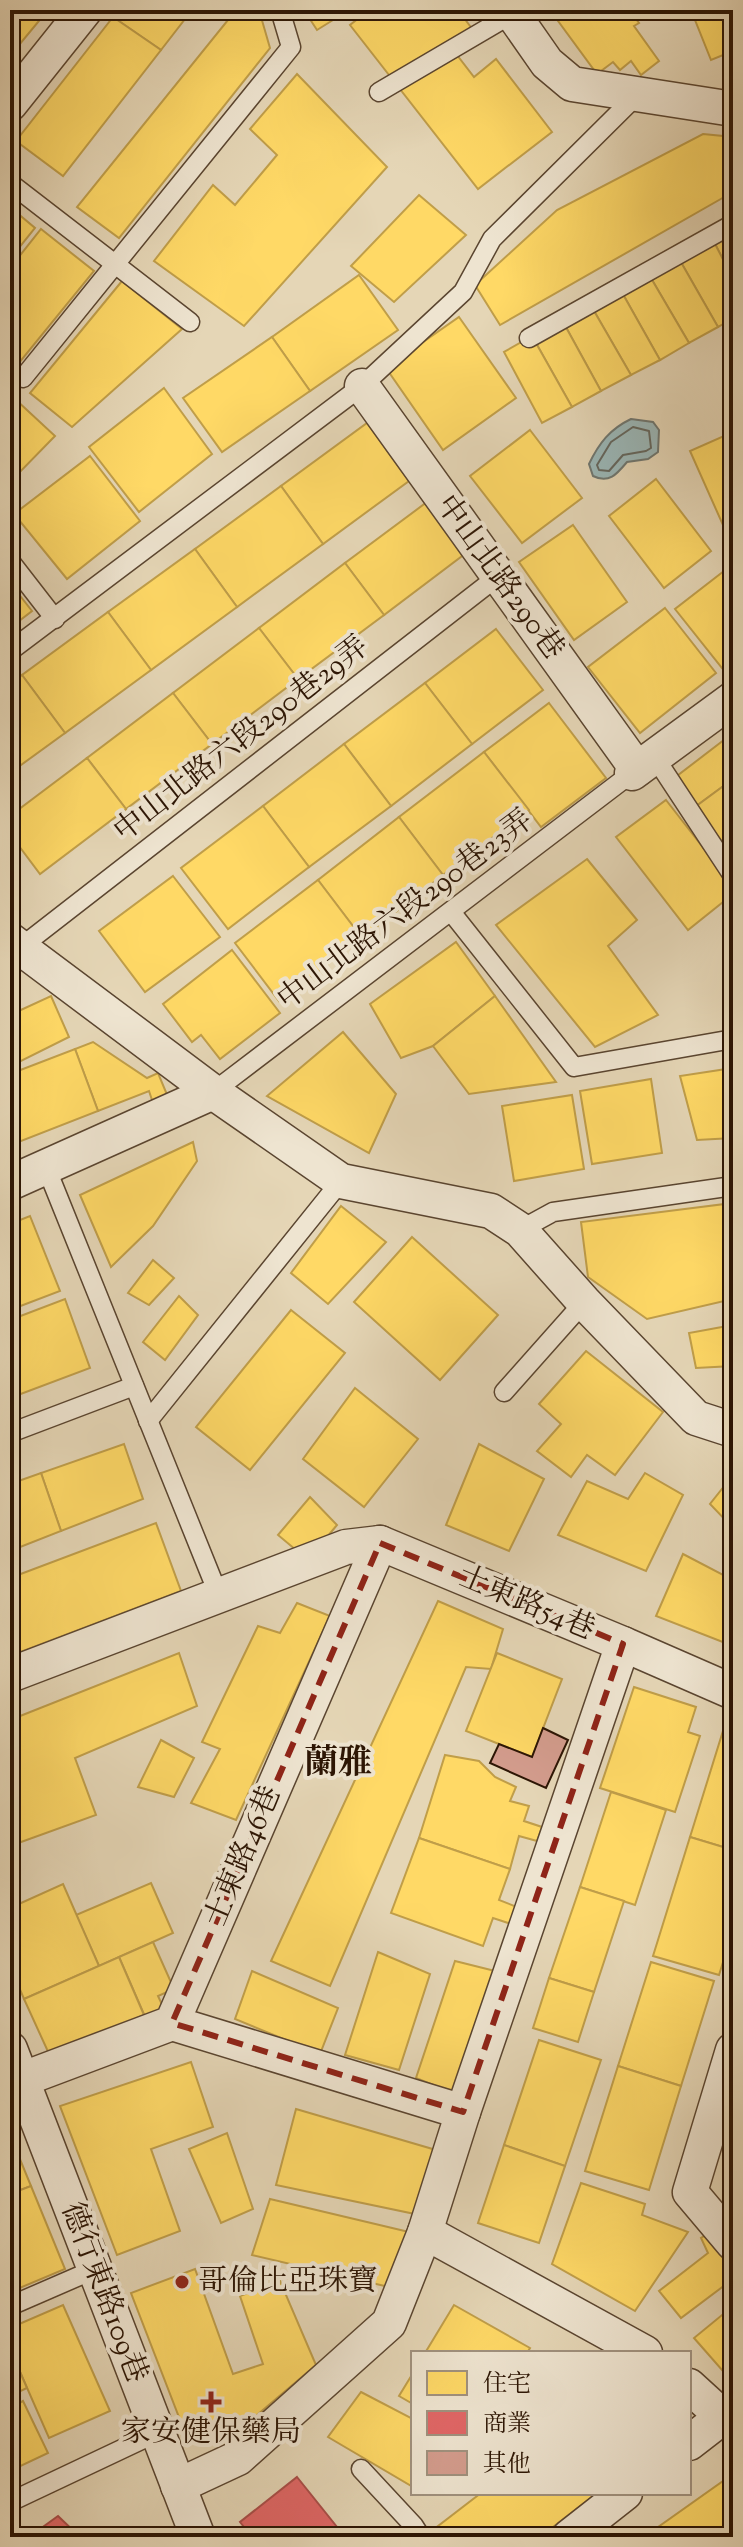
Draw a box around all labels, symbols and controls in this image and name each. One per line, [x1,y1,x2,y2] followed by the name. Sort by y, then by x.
[424,487,574,669] street label: 中山北路290巷
[105,627,379,853] street label: 中山北路六段290巷29弄
[269,800,543,1022] street label: 中山北路六段290巷23弄
[451,1556,601,1652] street label: 士東路54巷
[304,1740,372,1789] district label: 蘭雅
[195,1780,293,1934] street label: 士東路46巷
[49,2196,157,2390] street label: 德行東路109巷
[198,2261,378,2304] place label: 哥倫比亞珠寶
[173,2273,191,2291] marker: 哥倫比亞珠寶
[411,2351,691,2495] legend
[483,2368,531,2402] text: 住宅
[202,2393,220,2411] marker: 家安健保藥局
[483,2408,531,2442] text: 商業
[121,2412,301,2455] place label: 家安健保藥局
[483,2448,531,2482] text: 其他

